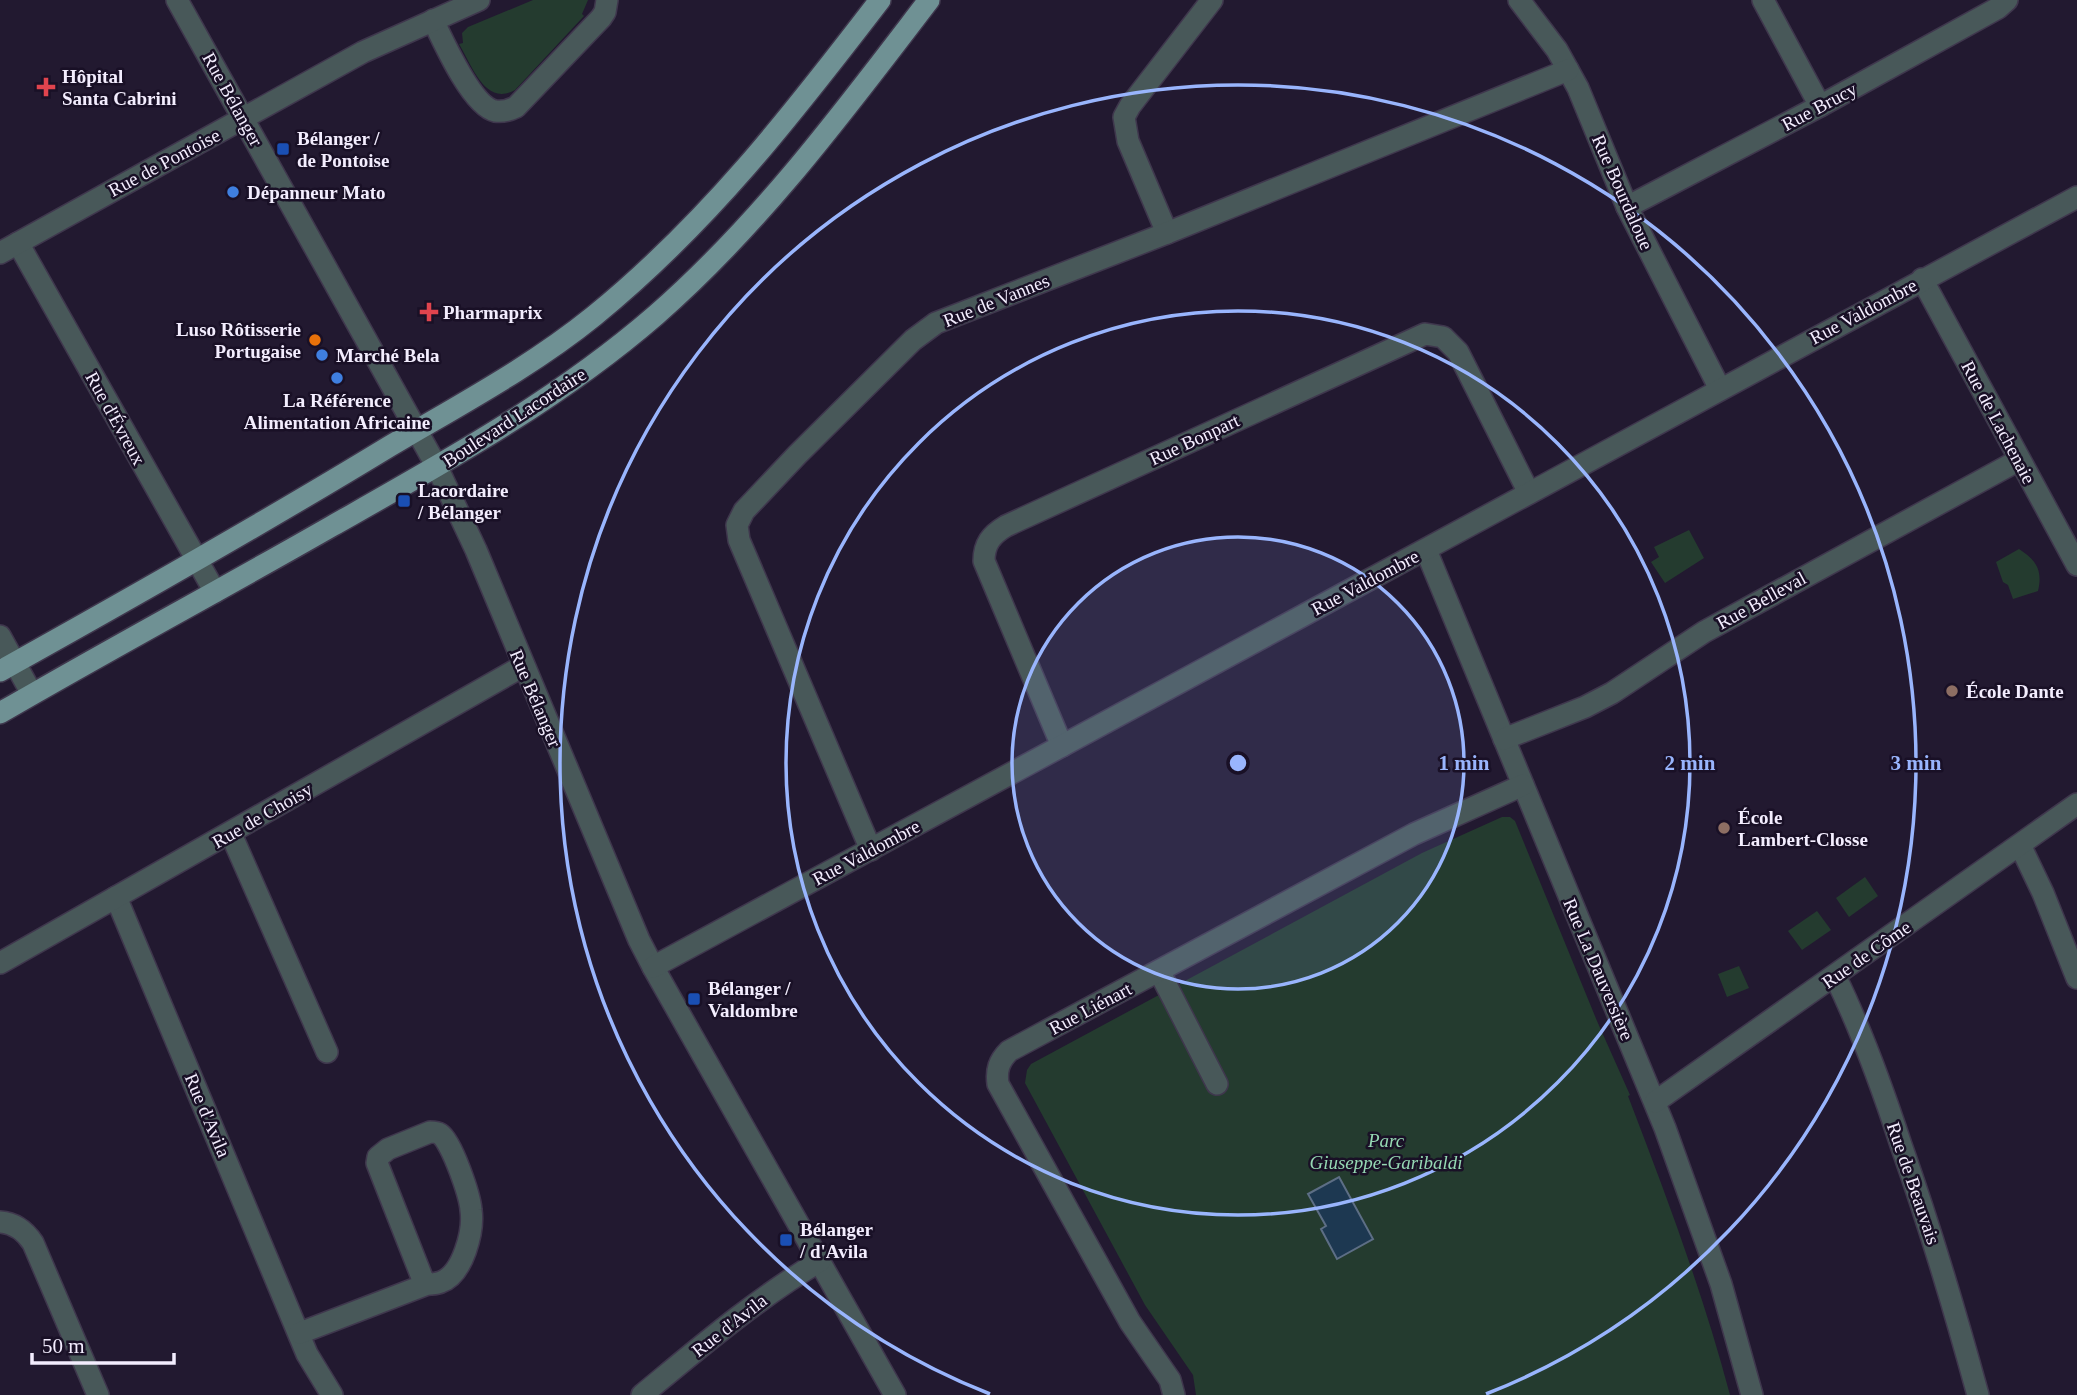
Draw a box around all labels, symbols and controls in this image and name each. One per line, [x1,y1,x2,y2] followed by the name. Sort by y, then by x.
[198,49,267,150] street label: Rue Bélanger
[62,66,177,109] place label: Hôpital Santa Cabrini
[36,77,56,97] marker: Hôpital Santa Cabrini
[1778,78,1861,135] street label: Rue Brucy
[105,124,224,201] street label: Rue de Pontoise
[297,128,389,171] place label: Bélanger / de Pontoise
[1588,131,1657,253] street label: Rue Bourdaloue
[275,141,291,157] marker: Bélanger / de Pontoise
[247,182,385,203] place label: Dépanneur Mato
[225,184,241,200] marker: Dépanneur Mato
[940,270,1052,331] street label: Rue de Vannes
[1806,274,1920,349] street label: Rue Valdombre
[443,302,543,323] place label: Pharmaprix
[421,304,437,320] marker: Pharmaprix
[176,319,301,362] place label: Luso Rôtisserie Portugaise
[307,332,323,348] marker: Luso Rôtisserie Portugaise
[336,345,440,366] place label: Marché Bela
[314,347,330,363] marker: Marché Bela
[1957,357,2040,487] street label: Rue de Lachenaie
[439,363,590,471] street label: Boulevard Lacordaire
[81,368,150,469] street label: Rue d'Évreux
[329,370,345,386] marker: La Référence Alimentation Africaine
[244,390,430,433] place label: La Référence Alimentation Africaine
[1146,409,1243,469] street label: Rue Bonpart
[417,480,508,523] place label: Lacordaire / Bélanger
[396,493,412,509] marker: Lacordaire / Bélanger
[1308,545,1422,620] street label: Rue Valdombre
[1713,567,1809,634] street label: Rue Belleval
[506,646,566,751] street label: Rue Bélanger
[1966,681,2064,702] place label: École Dante
[1944,683,1960,699] marker: École Dante
[1226,751,1250,775] centre of rings
[1439,751,1490,775] text: 1 min
[1665,751,1716,775] text: 2 min
[1891,751,1942,775] text: 3 min
[209,778,316,852] street label: Rue de Choisy
[1738,807,1868,850] place label: École Lambert-Closse
[809,815,923,890] street label: Rue Valdombre
[1716,820,1732,836] marker: École Lambert-Closse
[1559,895,1638,1043] street label: Rue La Dauversière
[1818,916,1915,993] street label: Rue de Côme
[708,978,798,1021] place label: Bélanger / Valdombre
[1045,978,1136,1039] street label: Rue Liénart
[686,991,702,1007] marker: Bélanger / Valdombre
[180,1070,235,1161] street label: Rue d'Avila
[1883,1119,1944,1247] street label: Rue de Beauvais
[1309,1130,1463,1173] park label: Parc Giuseppe-Garibaldi
[799,1219,873,1262] place label: Bélanger / d'Avila
[778,1232,794,1248] marker: Bélanger / d'Avila
[688,1289,771,1361] street label: Rue d'Avila
[32,1322,173,1366] scale bar
[42,1334,85,1358] text: 50 m

